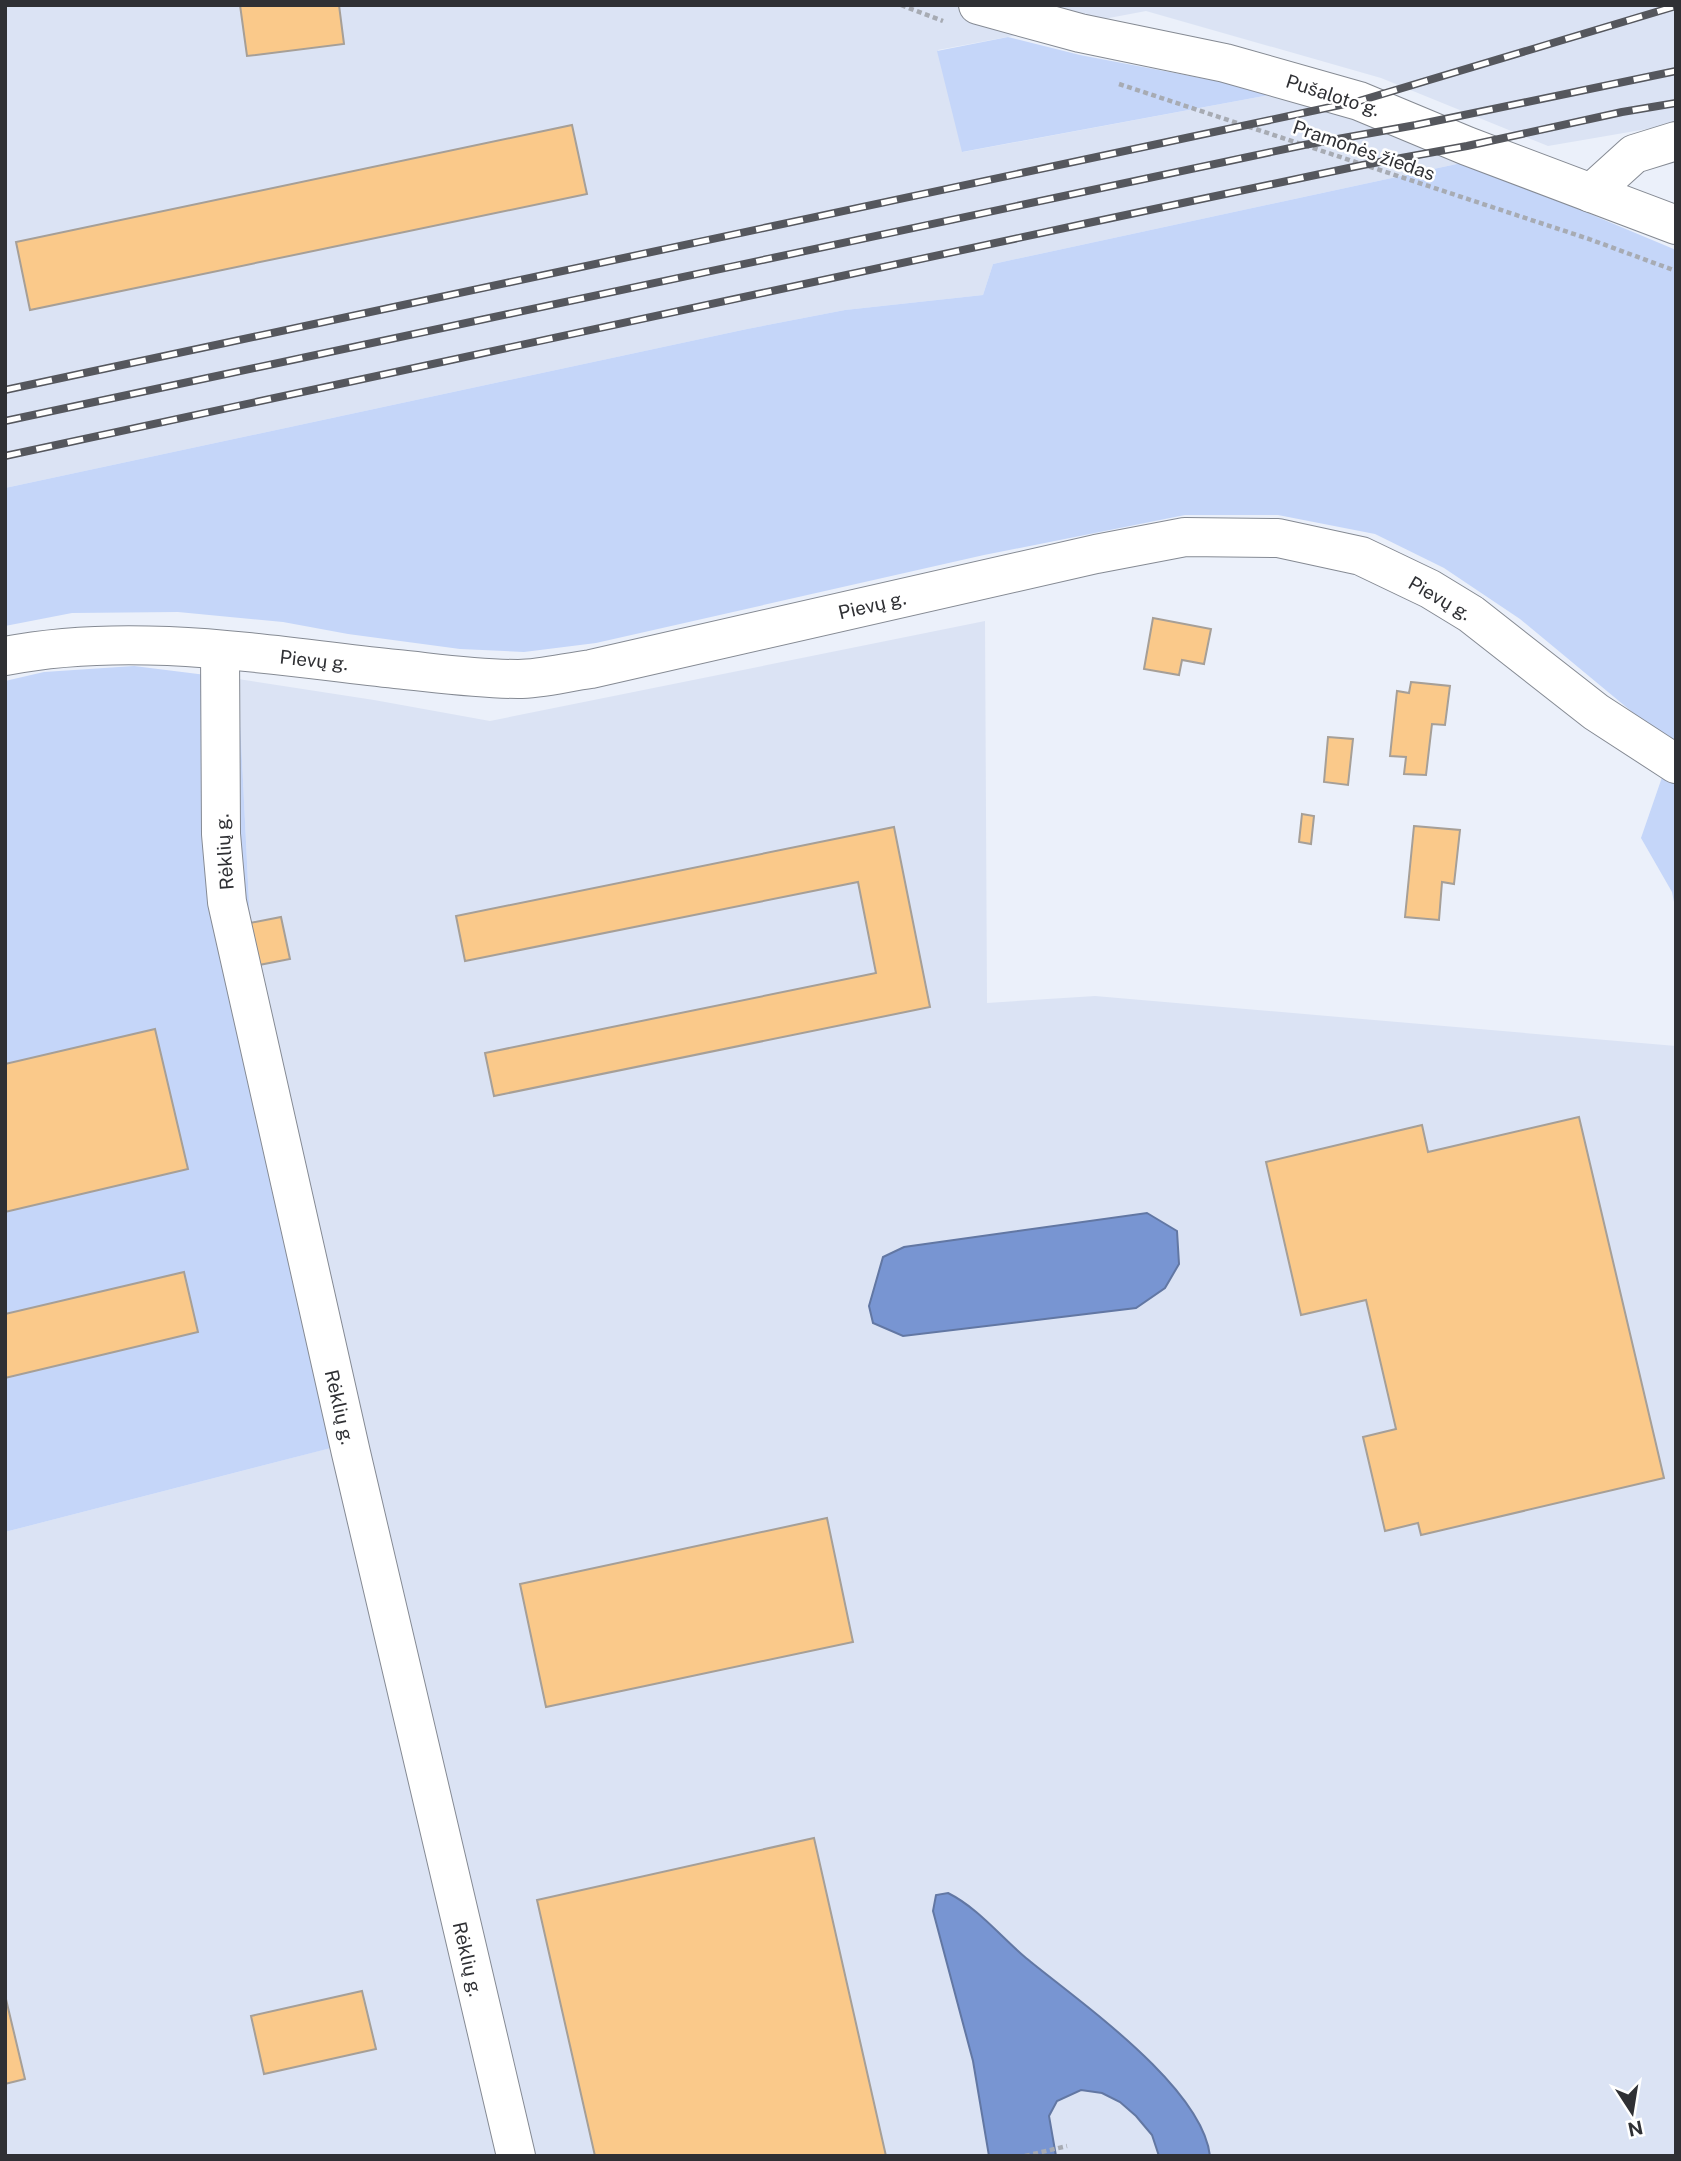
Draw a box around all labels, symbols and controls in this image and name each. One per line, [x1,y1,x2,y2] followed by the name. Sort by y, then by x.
[1283,70,1383,120] street label: Pušaloto g.
[1290,115,1438,185] street label: Pramonės žiedas
[1405,571,1475,625] street label: Pievų g.
[836,587,908,623] street label: Pievų g.
[279,645,349,675] street label: Pievų g.
[210,813,238,891] street label: Rėklių g.
[321,1367,359,1447] street label: Rėklių g.
[449,1919,487,1999] street label: Rėklių g.
[1597,2077,1667,2147] north arrow
[1626,2116,1645,2141] text: N

